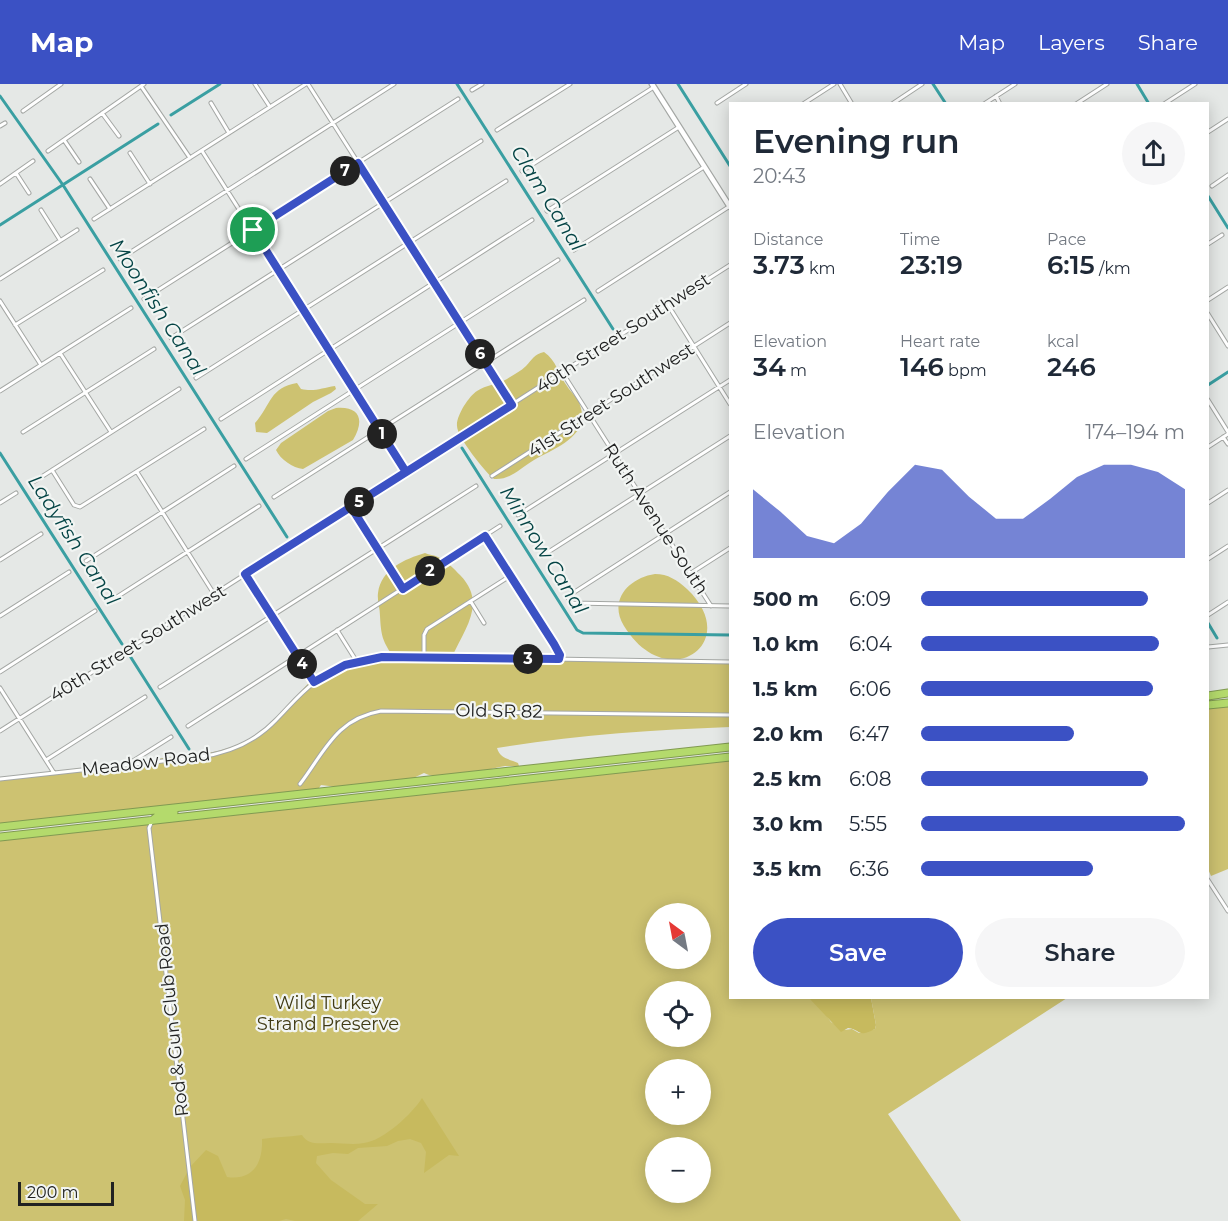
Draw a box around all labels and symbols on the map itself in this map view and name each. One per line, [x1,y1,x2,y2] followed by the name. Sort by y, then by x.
[506,141,590,256] water label: Clam Canal
[330,156,360,186] pin: 7
[227,204,278,255] pin
[105,234,212,380] water label: Moonfish Canal
[532,268,714,398] street label: 40th Street Southwest
[524,338,698,462] street label: 41st Street Southwest
[465,339,495,369] pin: 6
[367,419,397,449] pin: 1
[599,439,713,599] street label: Ruth Avenue South
[23,470,125,610] water label: Ladyfish Canal
[495,482,593,619] water label: Minnow Canal
[344,487,374,517] pin: 5
[415,556,445,586] pin: 2
[46,580,230,706] street label: 40th Street Southwest
[513,644,543,674] pin: 3
[287,649,317,679] pin: 4
[455,699,543,723] street label: Old SR 82
[81,743,211,781] street label: Meadow Road
[645,903,711,969] north arrow
[151,922,193,1118] street label: Rod & Gun Club Road
[257,992,399,1035] park label: Wild Turkey Strand Preserve
[18,1179,114,1206] scale bar

